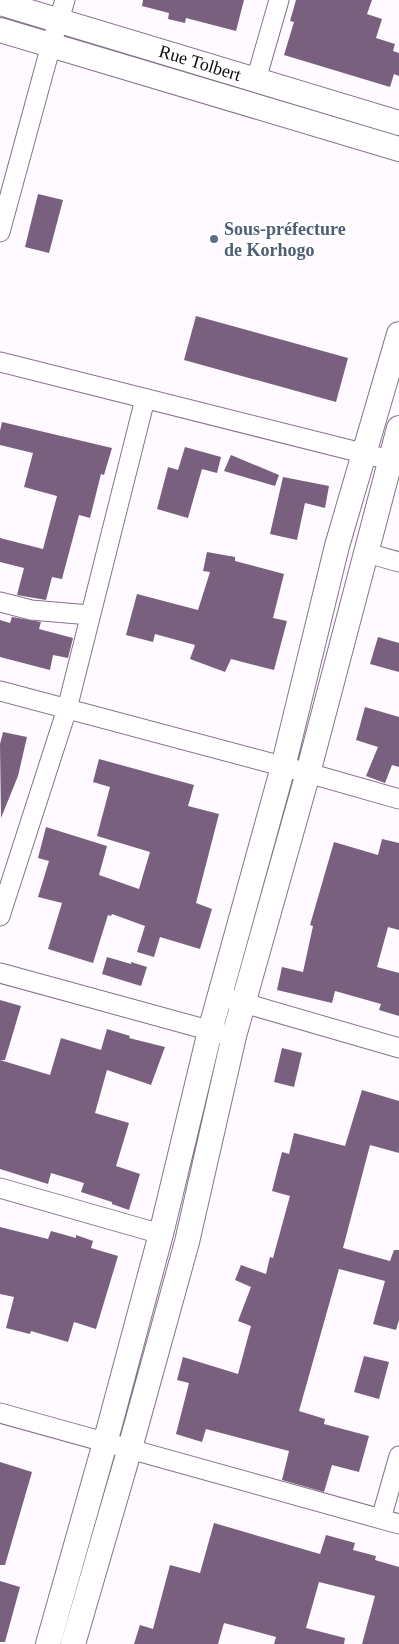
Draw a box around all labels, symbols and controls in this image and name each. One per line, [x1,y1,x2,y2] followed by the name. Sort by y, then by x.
[156,41,244,85] street label: Rue Tolbert
[224,219,346,260] place label: Sous-préfecture de Korhogo
[208,233,220,245] marker: Sous-préfecture de Korhogo

